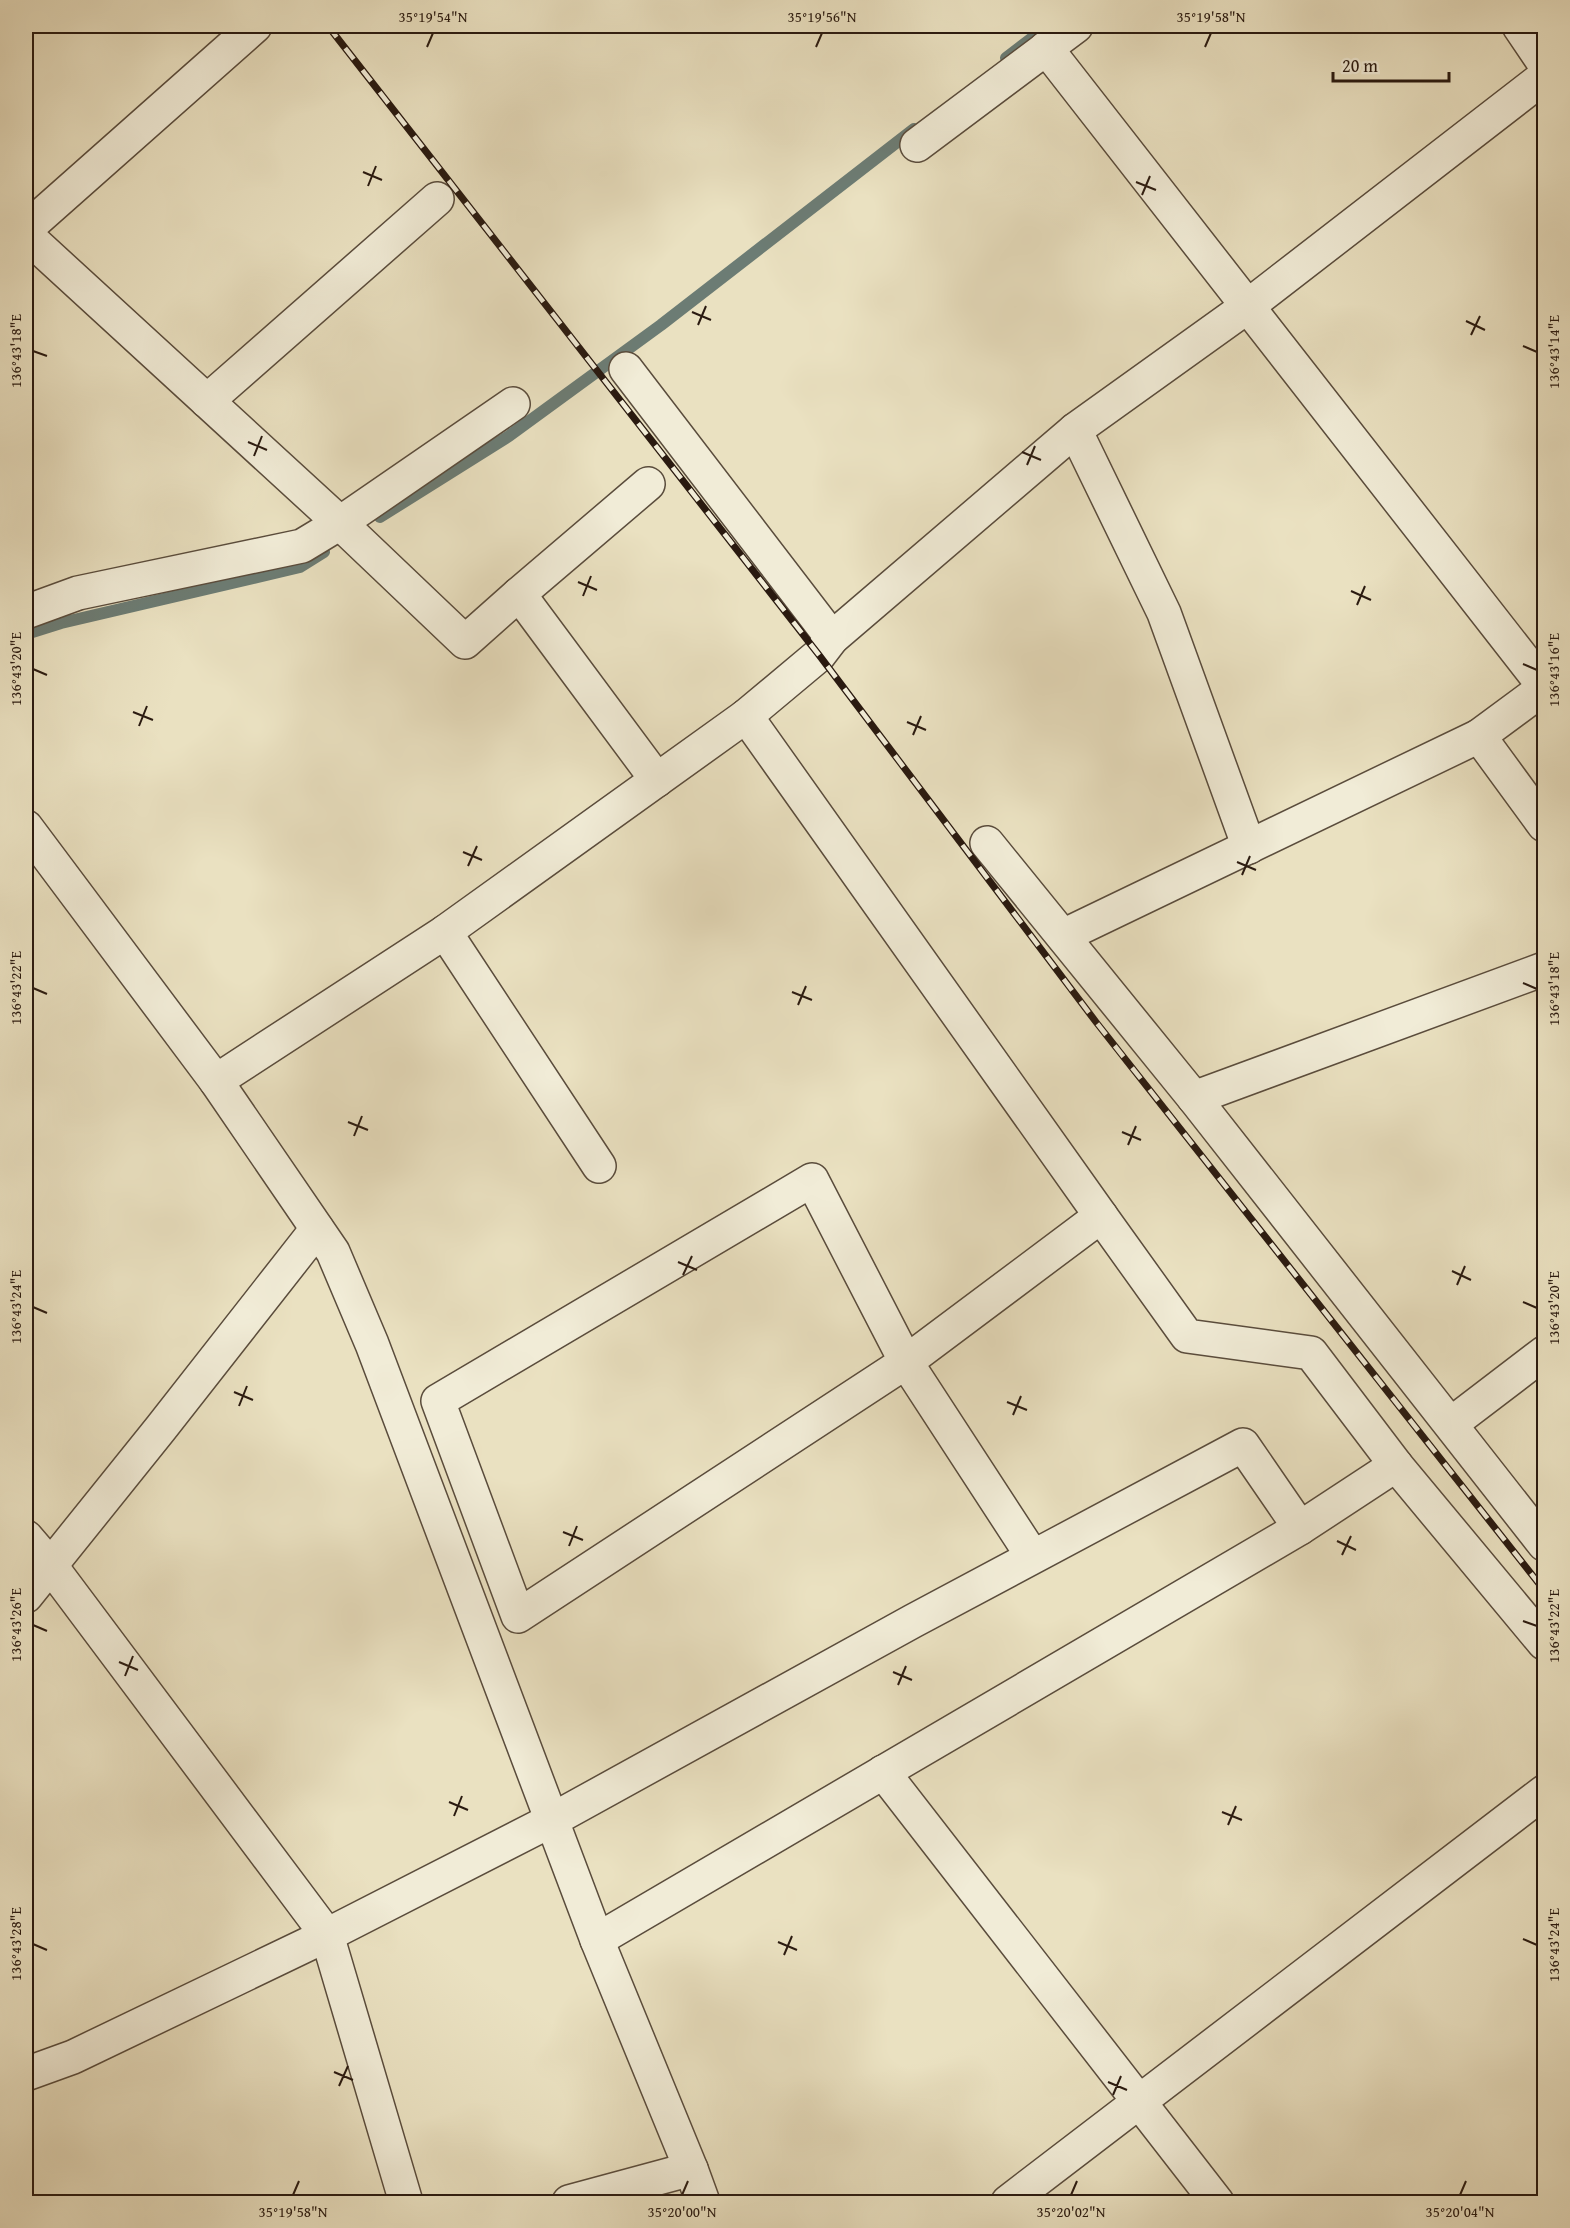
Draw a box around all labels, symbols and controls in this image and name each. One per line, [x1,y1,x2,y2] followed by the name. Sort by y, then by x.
[399,6,468,27] text: 35°19'54"N
[788,6,857,27] text: 35°19'56"N
[1177,6,1246,27] text: 35°19'58"N
[1333,45,1448,83] scale bar
[1342,52,1378,79] text: 20 m
[5,314,26,388] text: 136°43'18"E
[1543,315,1564,389] text: 136°43'14"E
[5,632,26,706] text: 136°43'20"E
[1543,633,1564,707] text: 136°43'16"E
[5,951,26,1025] text: 136°43'22"E
[1543,952,1564,1026] text: 136°43'18"E
[5,1270,26,1344] text: 136°43'24"E
[1543,1271,1564,1345] text: 136°43'20"E
[5,1588,26,1662] text: 136°43'26"E
[1543,1589,1564,1663] text: 136°43'22"E
[5,1907,26,1981] text: 136°43'28"E
[1543,1908,1564,1982] text: 136°43'24"E
[259,2201,328,2222] text: 35°19'58"N
[648,2201,717,2222] text: 35°20'00"N
[1037,2201,1106,2222] text: 35°20'02"N
[1426,2201,1495,2222] text: 35°20'04"N

